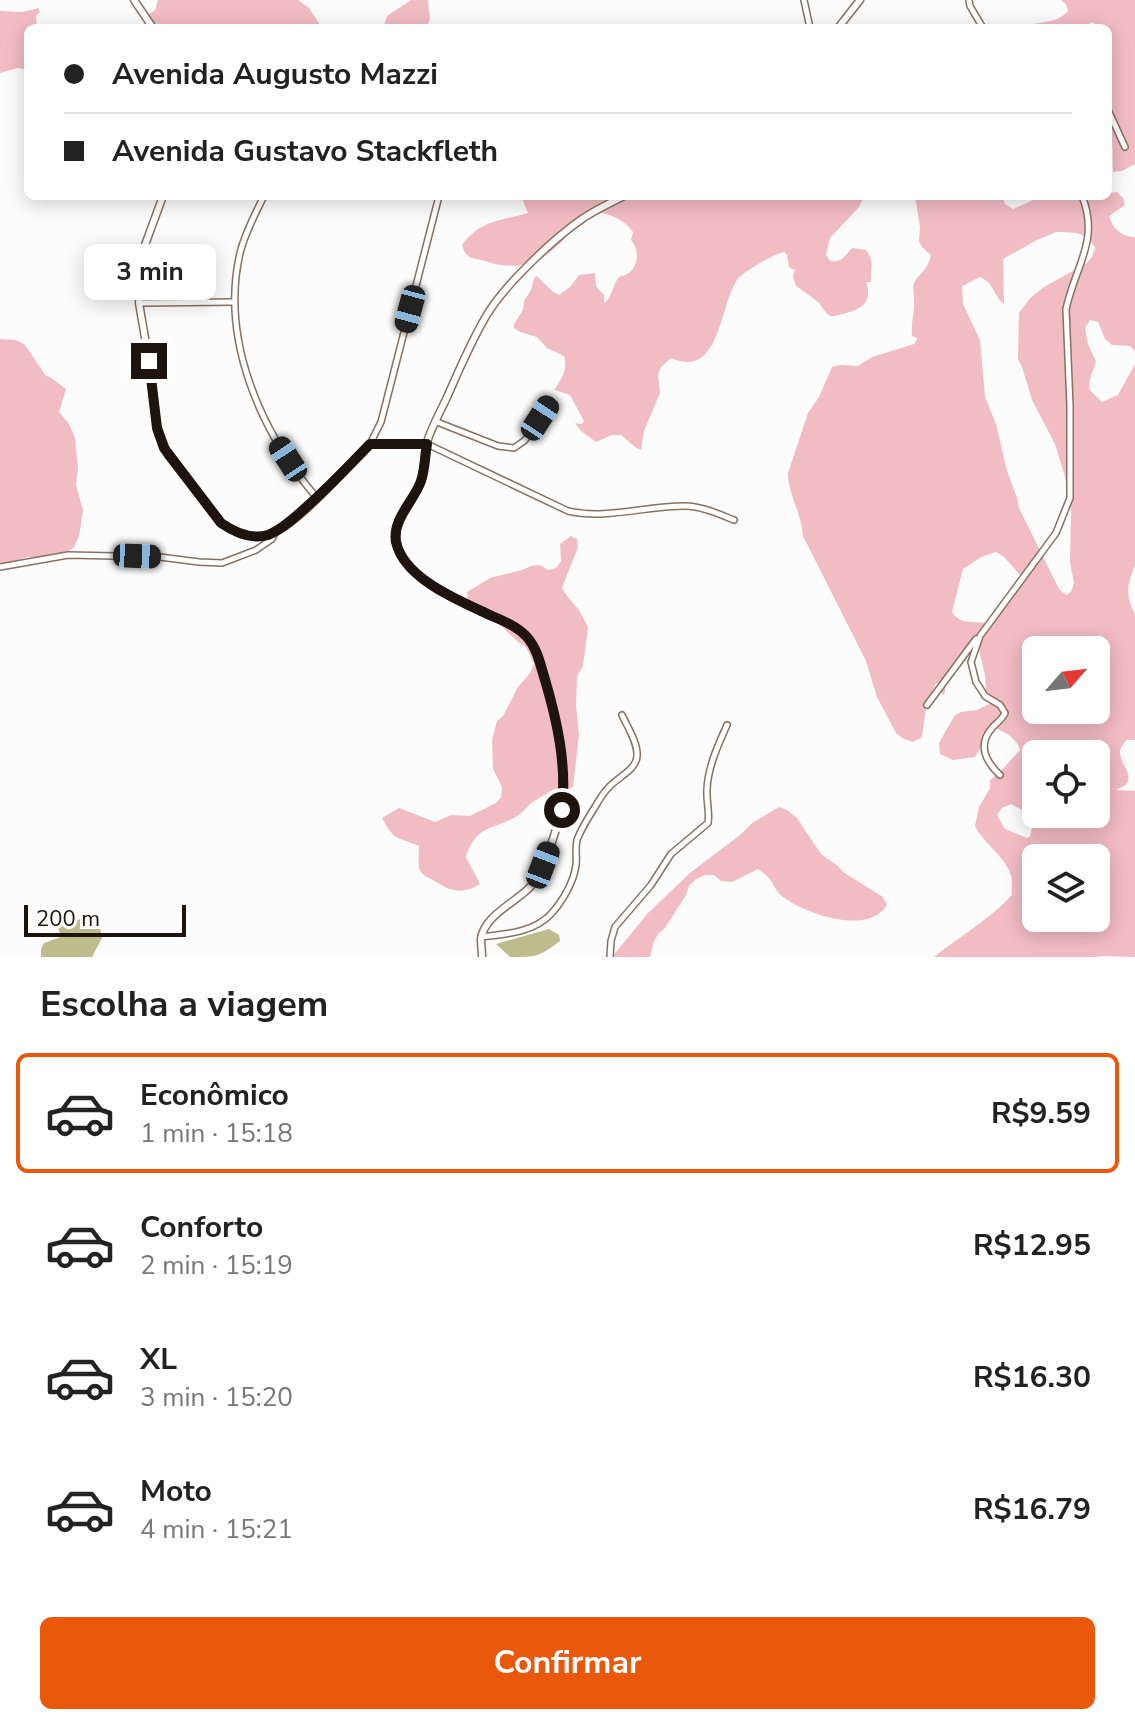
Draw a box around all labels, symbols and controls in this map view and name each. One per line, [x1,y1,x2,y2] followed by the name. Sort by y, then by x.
[112,54,438,95] text: Avenida Augusto Mazzi
[112,131,498,172] text: Avenida Gustavo Stackfleth
[83,245,215,301] callout: 3 min
[116,254,184,289] text: 3 min
[392,283,428,335] car
[131,343,167,379] route end
[517,391,563,445] car
[265,432,311,486] car
[113,543,161,569] car
[1022,636,1110,724] north arrow
[1022,636,1110,932] map controls
[1022,740,1110,828] button: locate
[544,792,580,828] route start
[523,838,563,892] car
[1022,844,1110,932] button: layers
[24,901,186,937] scale bar
[36,904,100,934] text: 200 m
[40,980,328,1029] text: Escolha a viagem
[140,1075,289,1116] text: Econômico
[44,1077,116,1149] icon: car
[991,1093,1091,1134] text: R$9.59
[140,1116,293,1151] text: 1 min · 15:18
[140,1207,263,1248] text: Conforto
[44,1209,116,1281] icon: car
[973,1225,1091,1266] text: R$12.95
[140,1248,293,1283] text: 2 min · 15:19
[140,1339,177,1380] text: XL
[44,1341,116,1413] icon: car
[973,1357,1091,1398] text: R$16.30
[140,1380,293,1415] text: 3 min · 15:20
[140,1471,212,1512] text: Moto
[44,1473,116,1545] icon: car
[973,1489,1091,1530] text: R$16.79
[140,1512,293,1547] text: 4 min · 15:21
[40,1617,1095,1709] button: Confirmar

